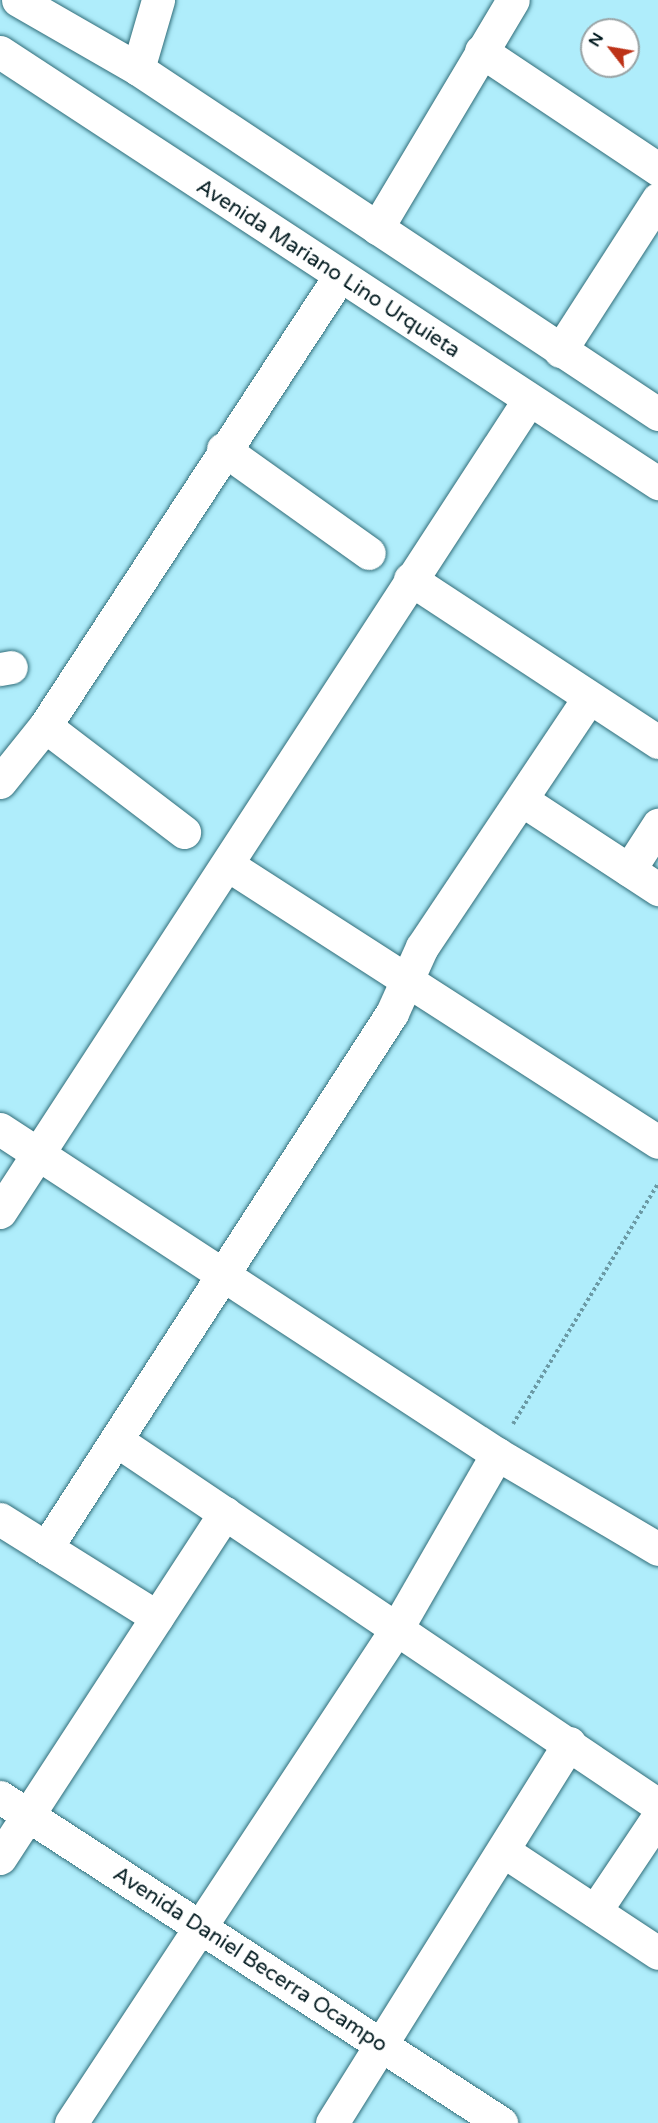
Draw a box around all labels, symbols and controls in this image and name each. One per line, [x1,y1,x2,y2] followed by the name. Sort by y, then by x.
[580,18,640,78] north arrow
[584,29,608,50] text: N
[192,174,464,364] street label: Avenida Mariano Lino Urquieta
[108,1862,392,2058] street label: Avenida Daniel Becerra Ocampo

